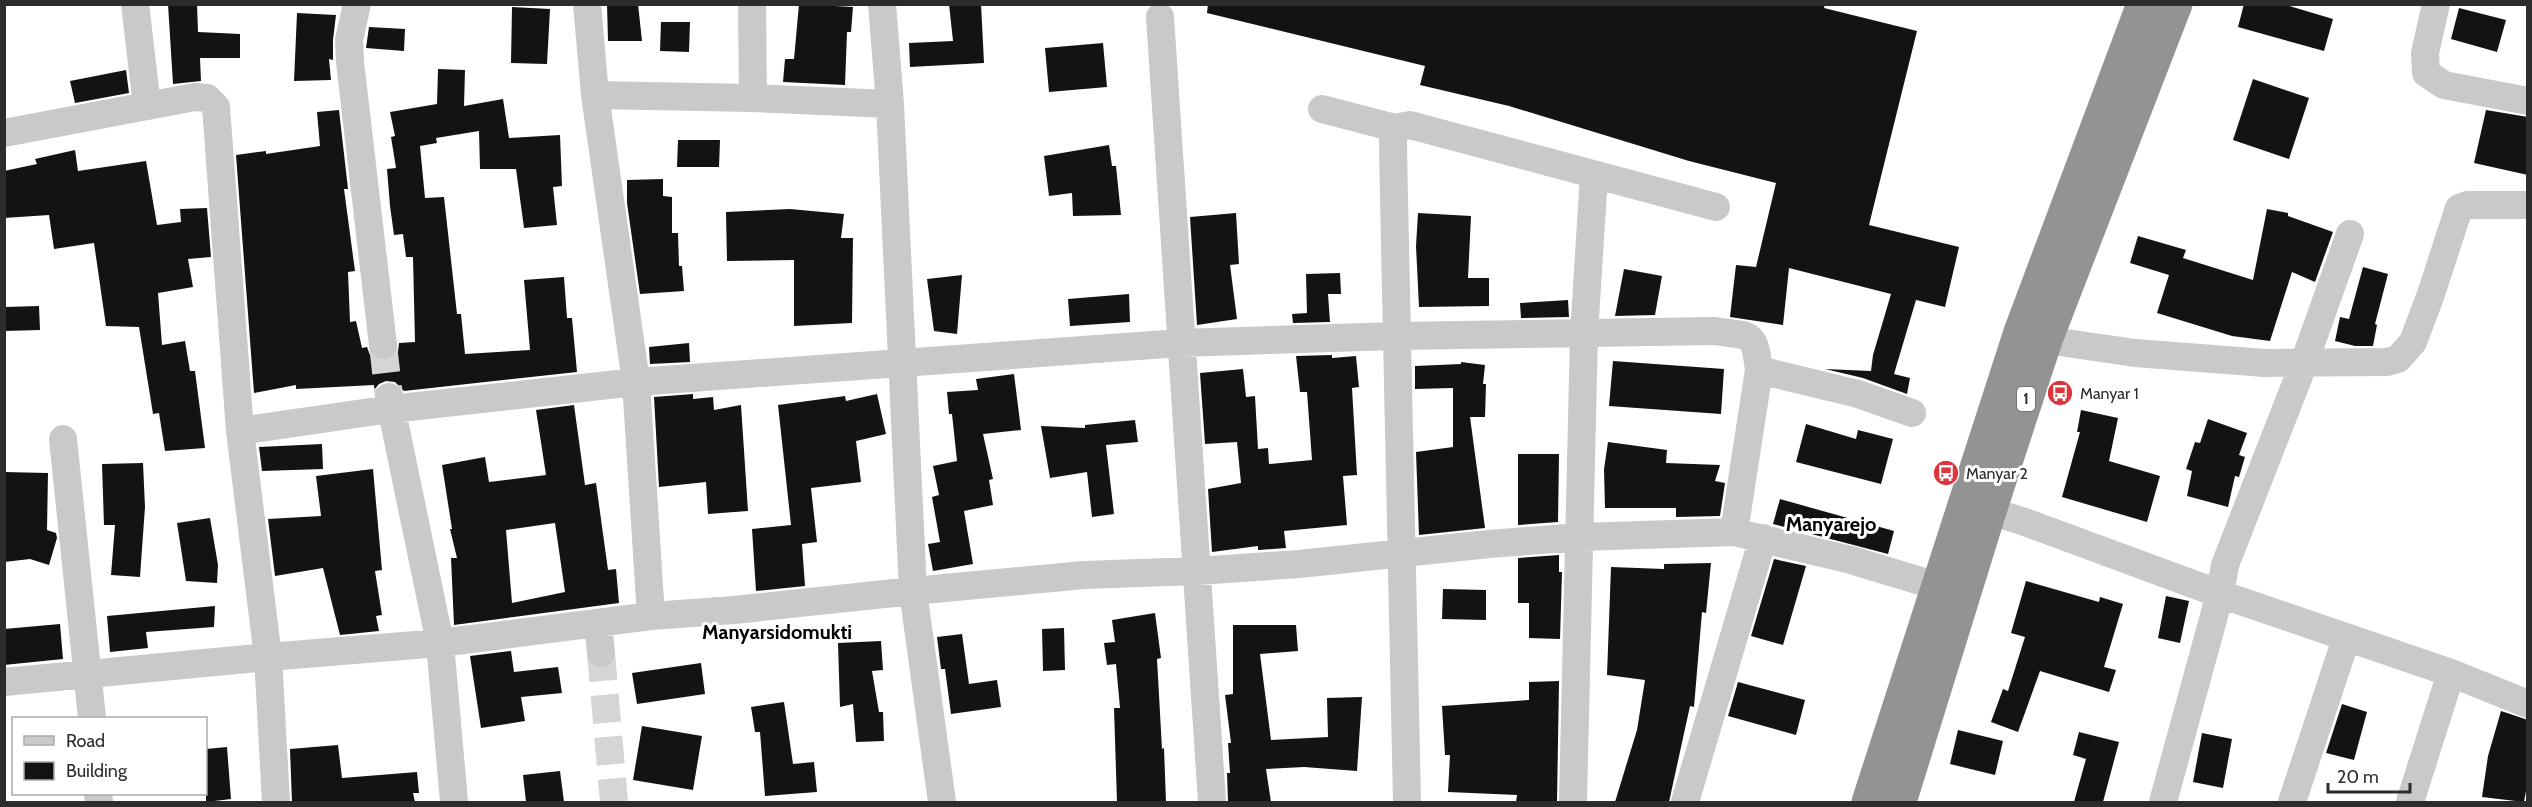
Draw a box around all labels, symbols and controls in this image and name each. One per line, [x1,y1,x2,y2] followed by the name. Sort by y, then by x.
[2045,378,2075,408] bus stop icon: Manyar 1
[2080,384,2139,403] place label: Manyar 1
[2017,387,2035,411] road number: 1
[1931,458,1961,488] bus stop icon: Manyar 2
[1966,464,2028,483] place label: Manyar 2
[1786,512,1876,536] district label: Manyarejo
[702,620,852,644] district label: Manyarsidomukti
[12,717,207,795] legend
[66,730,105,752] text: Road
[2328,756,2410,794] scale bar
[66,760,128,782] text: Building
[2337,766,2379,788] text: 20 m

